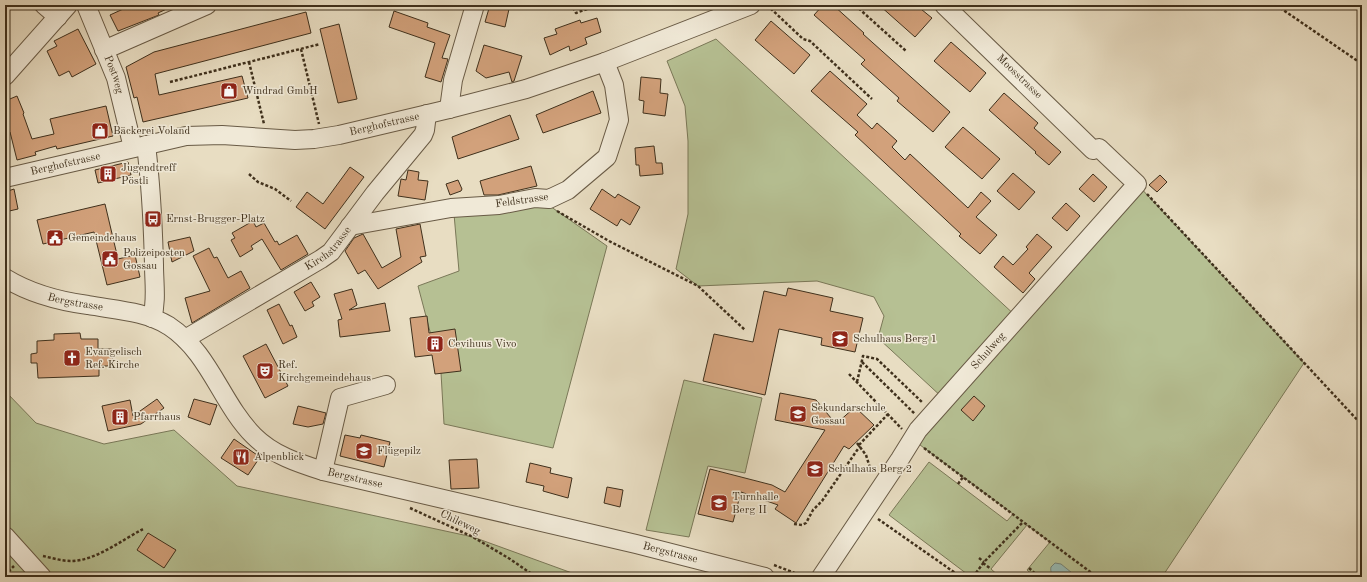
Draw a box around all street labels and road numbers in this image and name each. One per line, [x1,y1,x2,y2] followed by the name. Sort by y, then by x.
[994,53,1044,101] street label: Moosstrasse
[102,54,125,95] street label: Postweg
[348,111,420,138] street label: Berghofstrasse
[29,151,101,177] street label: Berghofstrasse
[495,192,549,210] street label: Feldstrasse
[303,225,353,273] street label: Kirchstrasse
[46,292,104,313] street label: Bergstrasse
[969,330,1008,372] street label: Schulweg
[326,467,384,490] street label: Bergstrasse
[438,509,482,537] street label: Chileweg
[642,540,699,565] street label: Bergstrasse

